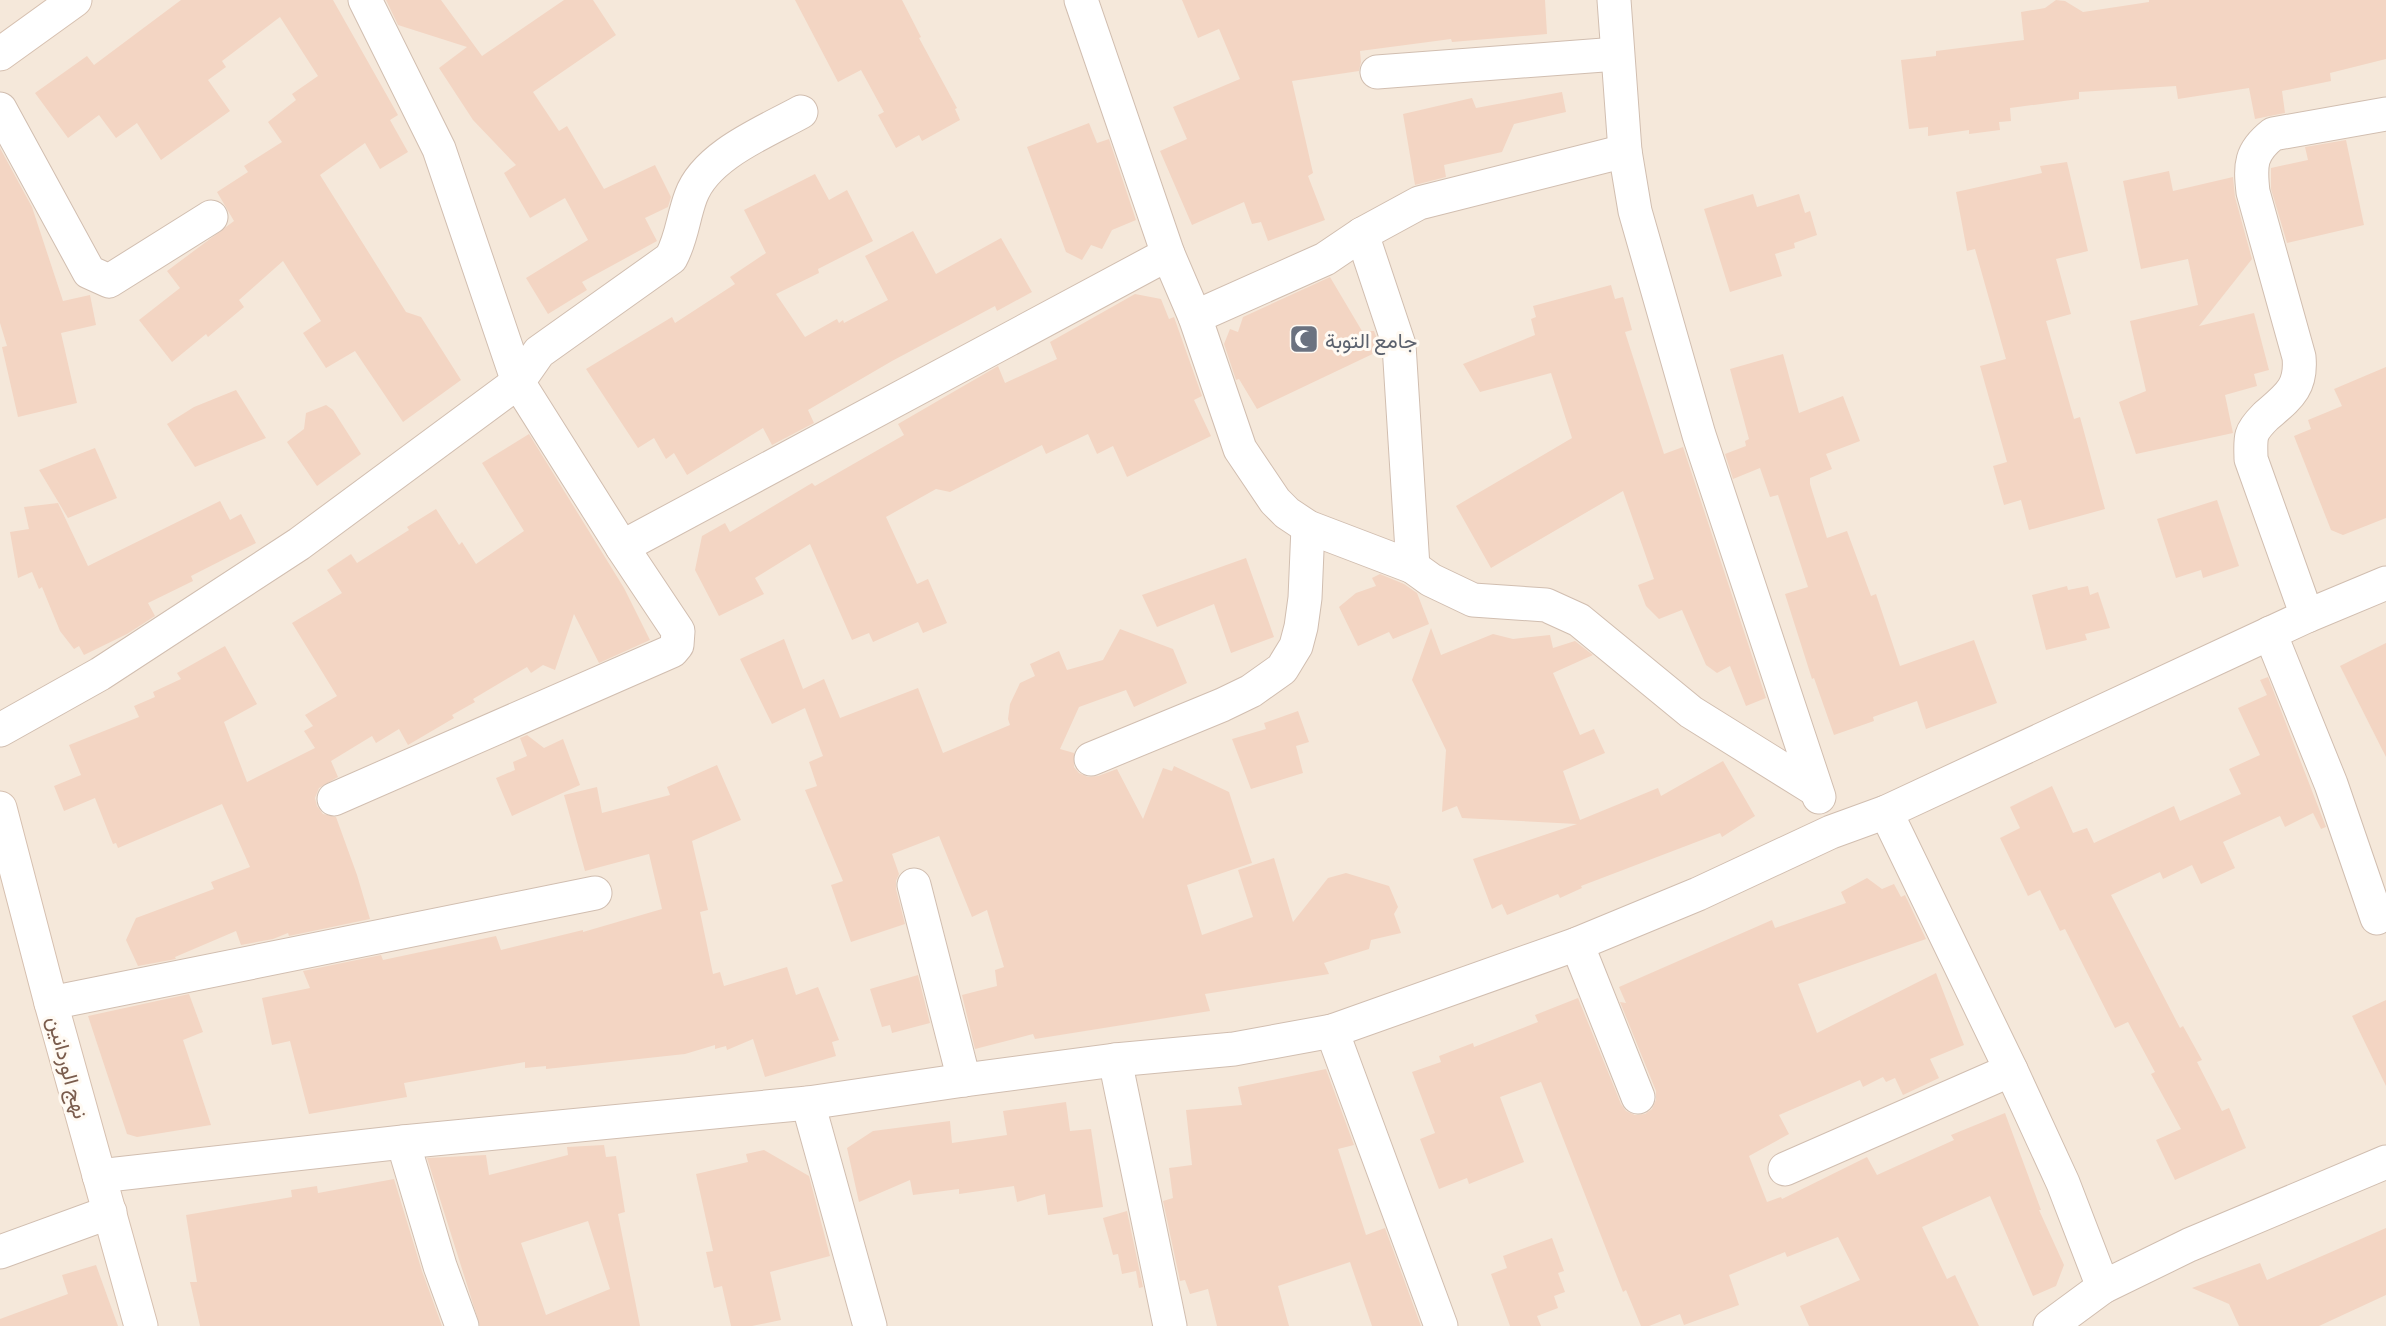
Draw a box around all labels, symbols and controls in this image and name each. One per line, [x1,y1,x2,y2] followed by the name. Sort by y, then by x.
[1288,323,1320,355] mosque icon: جامع التوبة
[1325,327,1417,355] place label: جامع التوبة
[40,1013,95,1122] street label: نهج الوردانين

